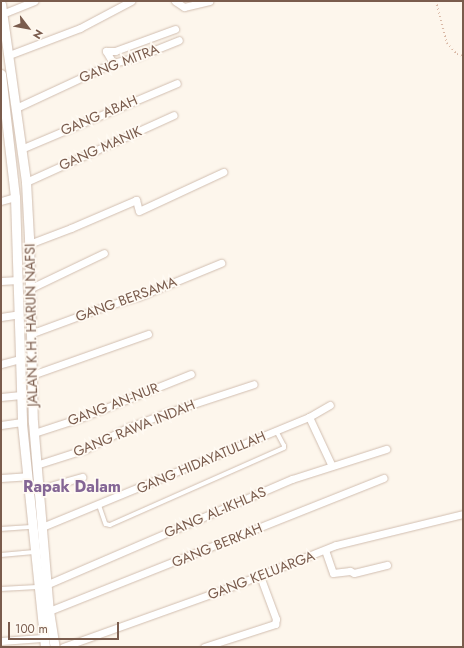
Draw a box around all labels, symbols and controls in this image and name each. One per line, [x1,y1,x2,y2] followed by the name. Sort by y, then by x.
[8,8,48,48] north arrow
[29,26,47,42] text: N
[77,40,161,86] street label: GANG MITRA
[58,91,140,139] street label: GANG ABAH
[56,122,144,174] street label: GANG MANIK
[21,243,41,407] street label: JALAN K.H. HARUN NAFSI
[73,273,179,325] street label: GANG BERSAMA
[65,379,161,429] street label: GANG AN-NUR
[71,396,197,460] street label: GANG RAWA INDAH
[134,427,268,497] street label: GANG HIDAYATULLAH
[23,477,121,497] district label: Rapak Dalam
[162,483,268,541] street label: GANG AL-IKHLAS
[169,519,265,571] street label: GANG BERKAH
[205,547,317,603] street label: GANG KELUARGA
[10,614,121,640] scale bar
[15,620,48,638] text: 100 m

